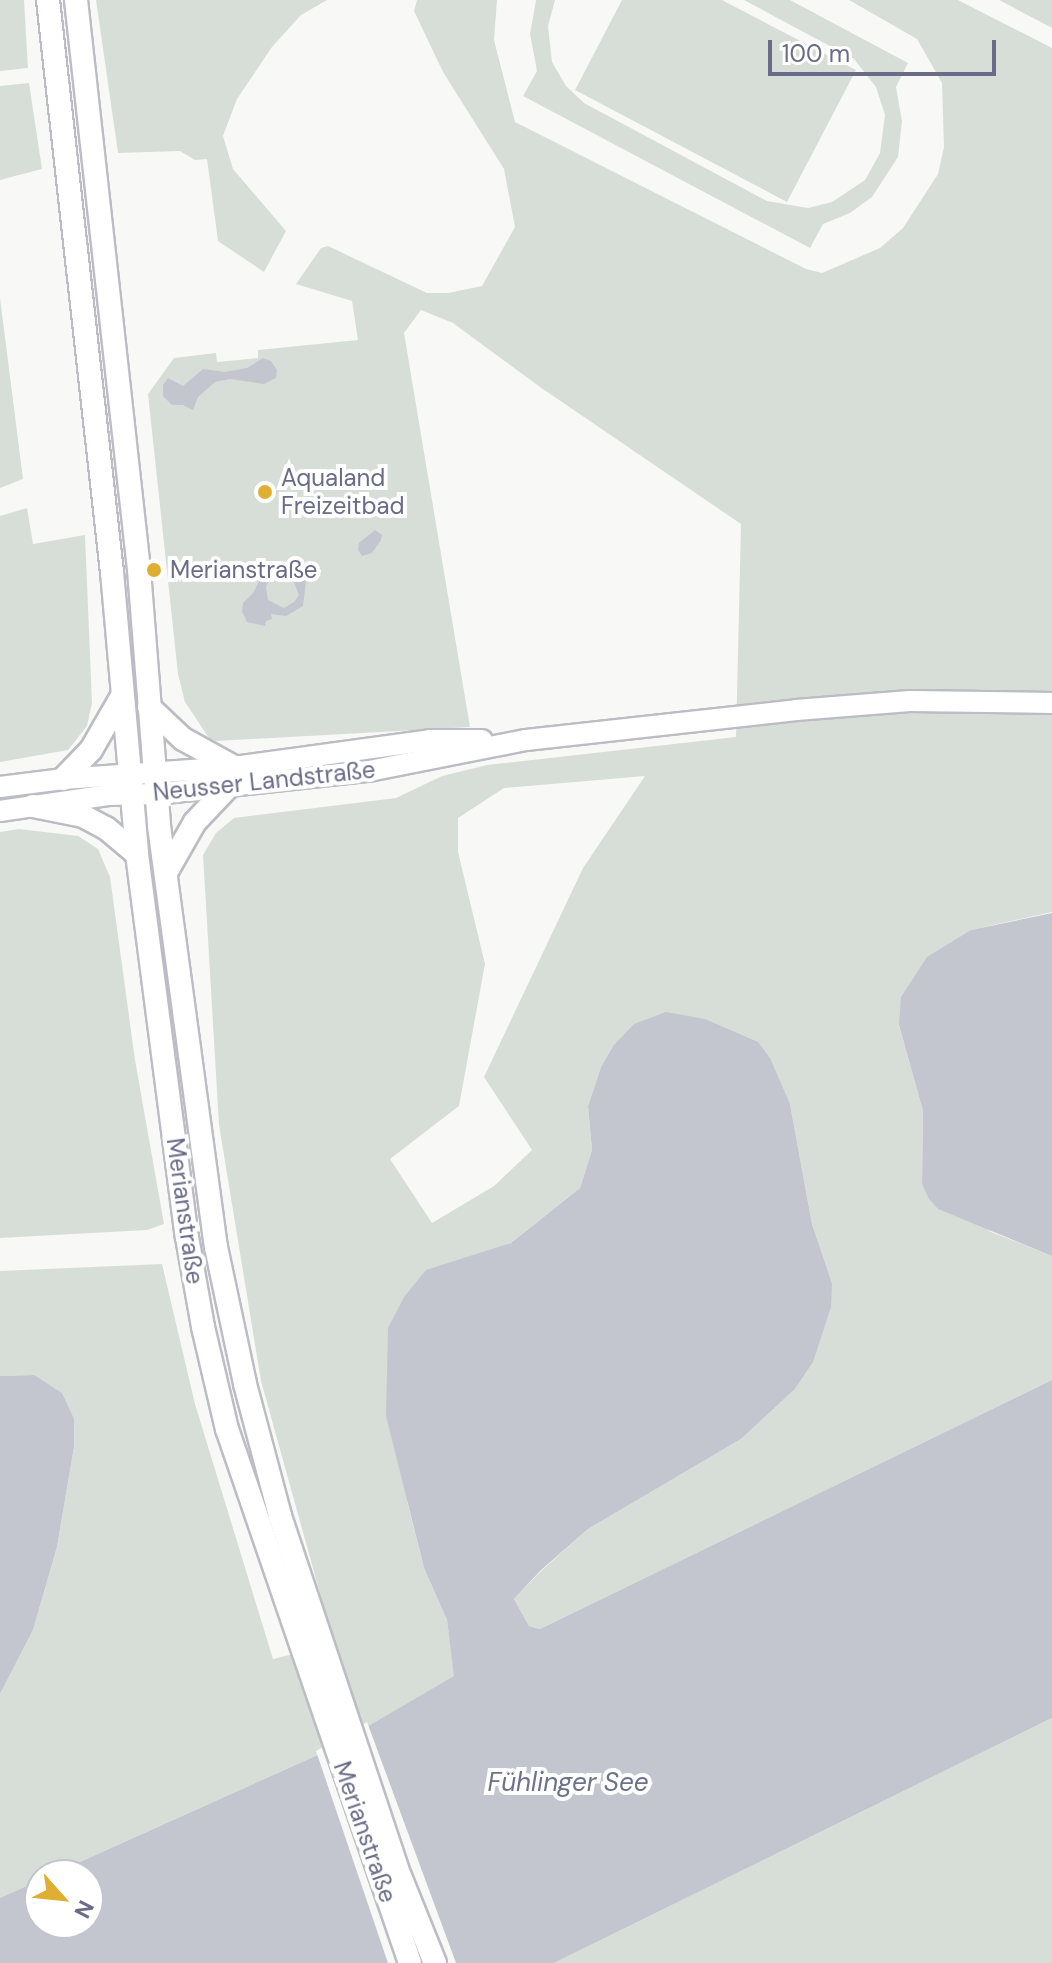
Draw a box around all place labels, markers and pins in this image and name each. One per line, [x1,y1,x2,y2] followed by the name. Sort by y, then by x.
[281,464,405,520] place label: Aqualand Freizeitbad
[256,483,274,501] marker: Aqualand Freizeitbad
[170,556,317,584] place label: Merianstraße
[145,561,163,579] marker: Merianstraße

